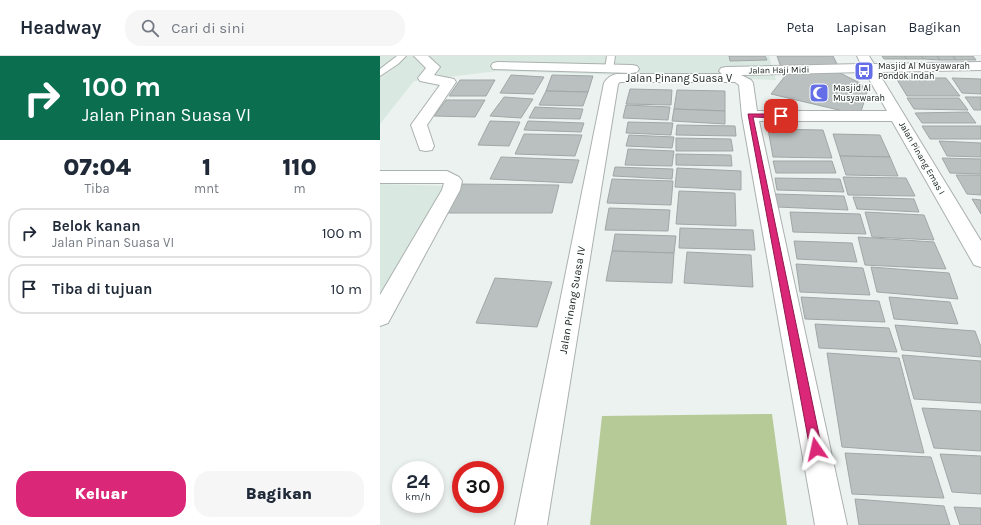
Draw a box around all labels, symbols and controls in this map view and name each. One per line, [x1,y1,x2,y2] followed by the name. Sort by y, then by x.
[125,10,405,46] search box
[20,17,101,39] text: Headway
[139,17,161,39] icon: search
[171,19,245,37] text: Cari di sini
[786,19,814,36] text: Peta
[836,19,886,36] text: Lapisan
[908,19,961,36] text: Bagikan
[853,60,875,82] bus stop icon: Masjid Al Musyawarah Pondok Indah
[878,61,970,81] place label: Masjid Al Musyawarah Pondok Indah
[749,64,809,76] street label: Jalan Haji Midi
[82,70,161,103] text: 100 m
[16,72,68,124] icon: right
[626,72,732,85] street label: Jalan Pinang Suasa V
[808,82,830,104] mosque icon: Masjid Al Musyawarah
[833,83,885,103] place label: Masjid Al Musyawarah
[764,99,798,133] pin
[82,104,251,126] text: Jalan Pinan Suasa VI
[770,105,792,127] icon: arrive
[897,120,947,196] street label: Jalan Pinang Emas I
[63,153,131,181] text: 07:04
[202,153,211,181] text: 1
[282,153,317,181] text: 110
[84,181,110,196] text: Tiba
[194,181,219,196] text: mnt
[293,181,306,196] text: m
[52,217,141,235] text: Belok kanan
[18,222,40,244] icon: right
[322,224,362,242] text: 100 m
[52,235,174,250] text: Jalan Pinan Suasa VI
[557,245,588,355] street label: Jalan Pinang Suasa IV
[18,278,40,300] icon: arrive
[52,280,152,298] text: Tiba di tujuan
[331,280,362,298] text: 10 m
[795,428,837,470] position arrow
[452,461,504,513] speed limit sign: 30
[406,470,430,493] text: 24
[16,471,186,517] button: Keluar
[194,471,364,517] button: Bagikan
[405,491,431,503] text: km/h

